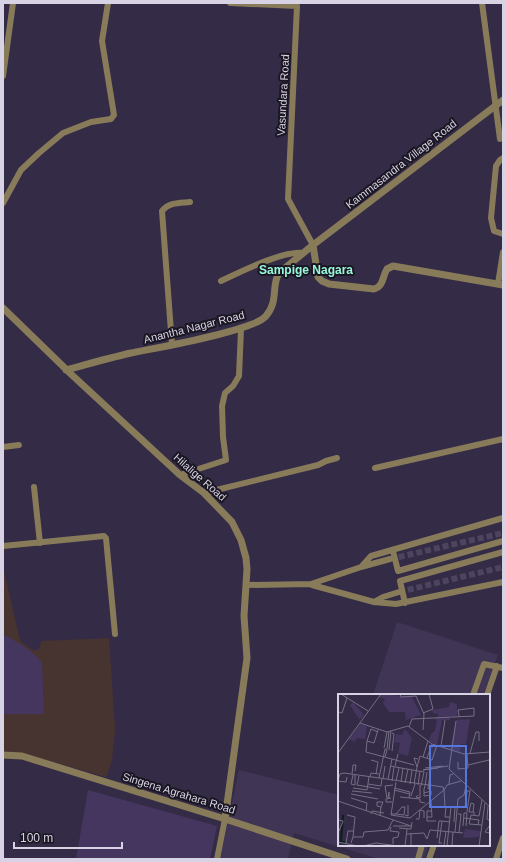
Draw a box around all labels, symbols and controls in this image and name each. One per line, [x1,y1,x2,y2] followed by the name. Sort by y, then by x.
[275,54,291,136] street label: Vasundara Road
[343,117,459,211] street label: Kammasandra Village Road
[259,263,353,277] district label: Sampige Nagara
[142,309,246,345] street label: Anantha Nagar Road
[171,451,229,503] street label: Hilalige Road
[338,694,490,846] inset map
[121,770,237,816] street label: Singena Agrahara Road
[14,824,122,850] scale bar
[20,831,53,845] text: 100 m

